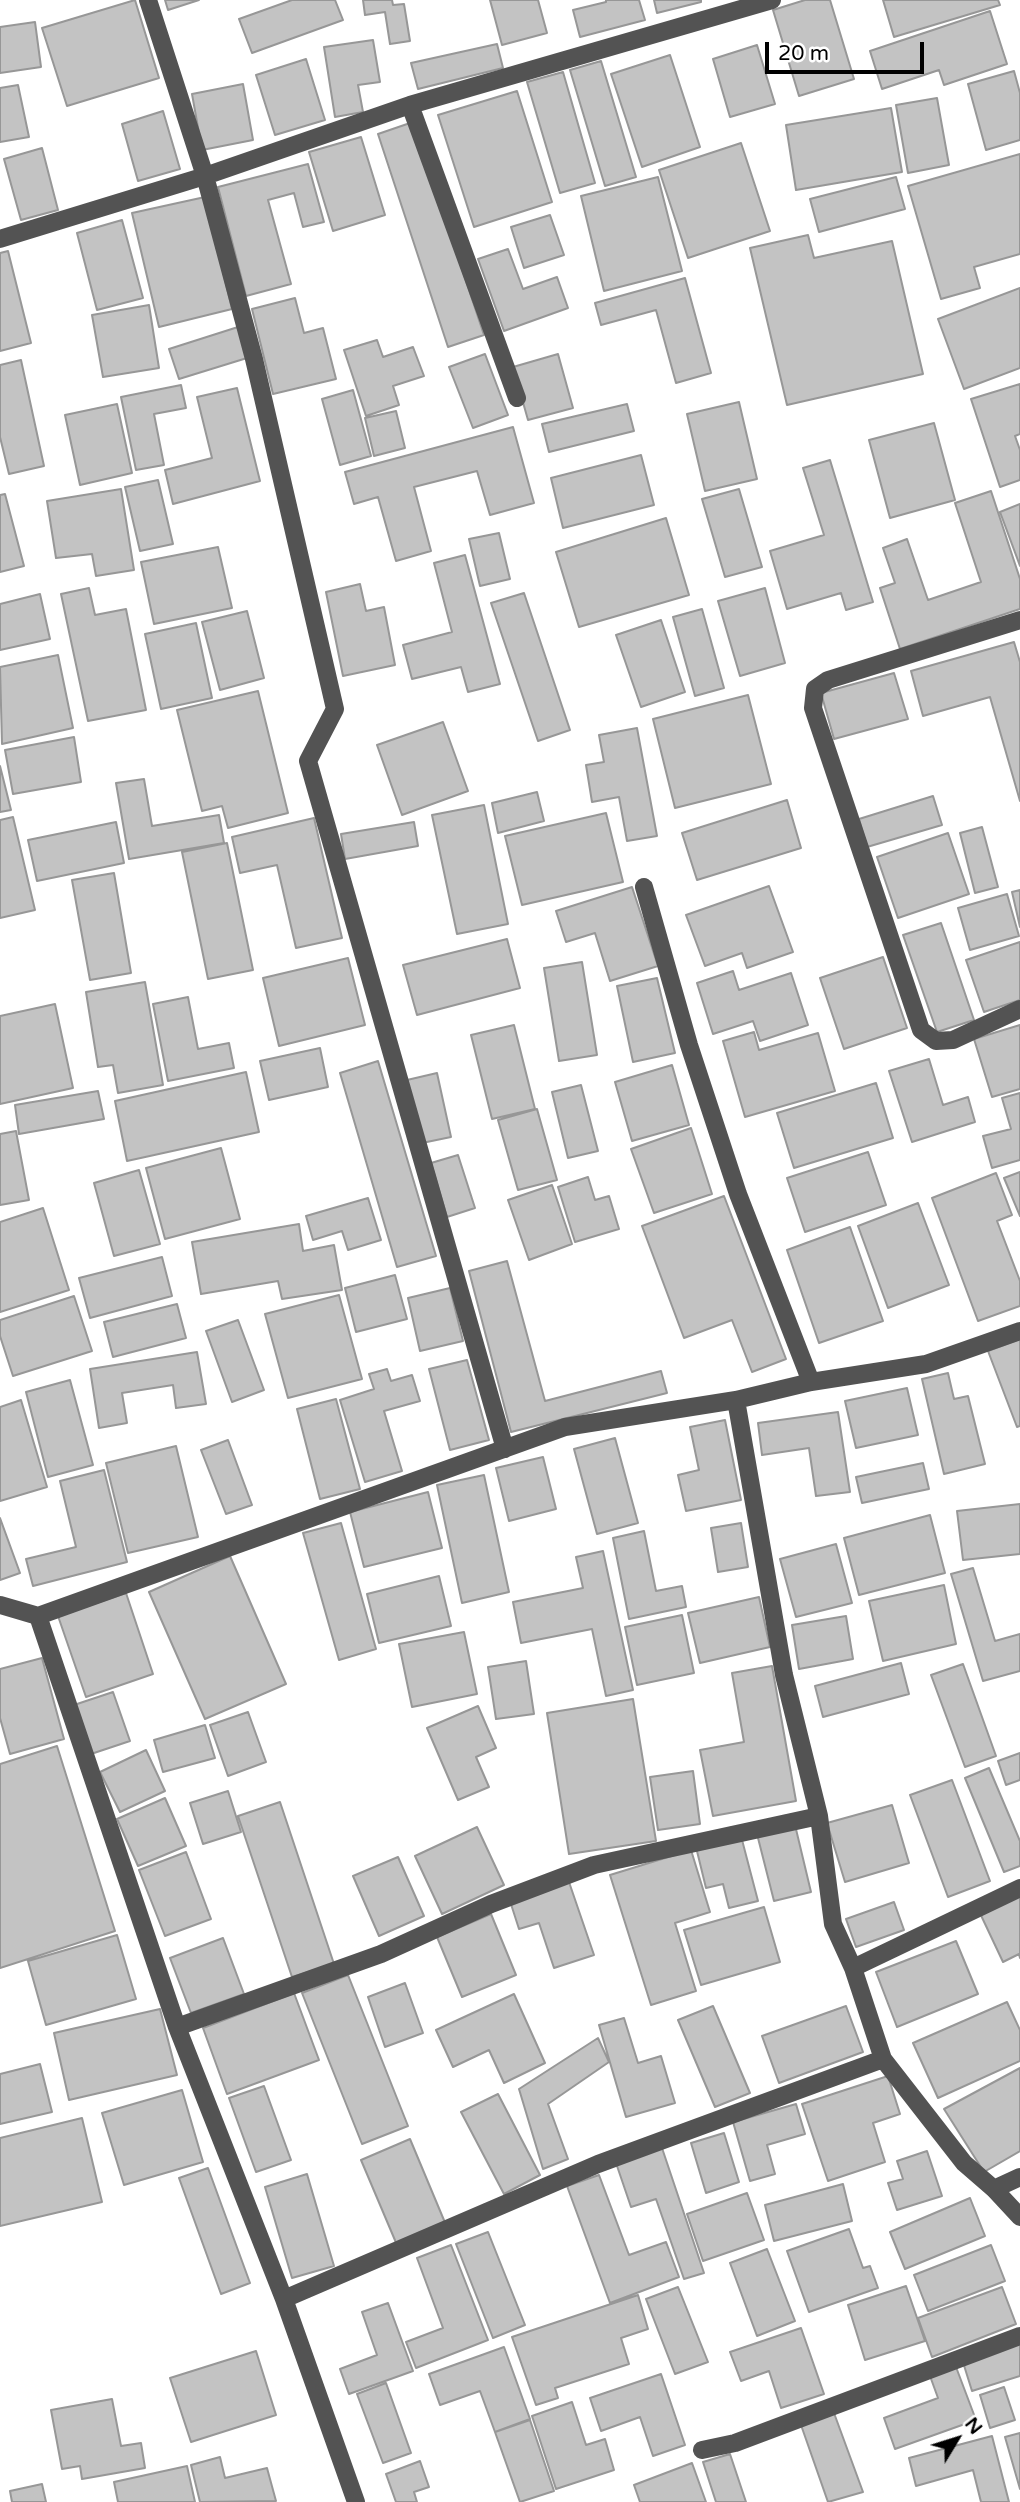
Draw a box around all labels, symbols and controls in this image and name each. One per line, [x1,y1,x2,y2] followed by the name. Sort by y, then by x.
[768,28,927,72] scale bar
[778,41,829,66] text: 20 m
[922,2404,992,2474] north arrow
[960,2413,987,2439] text: N

